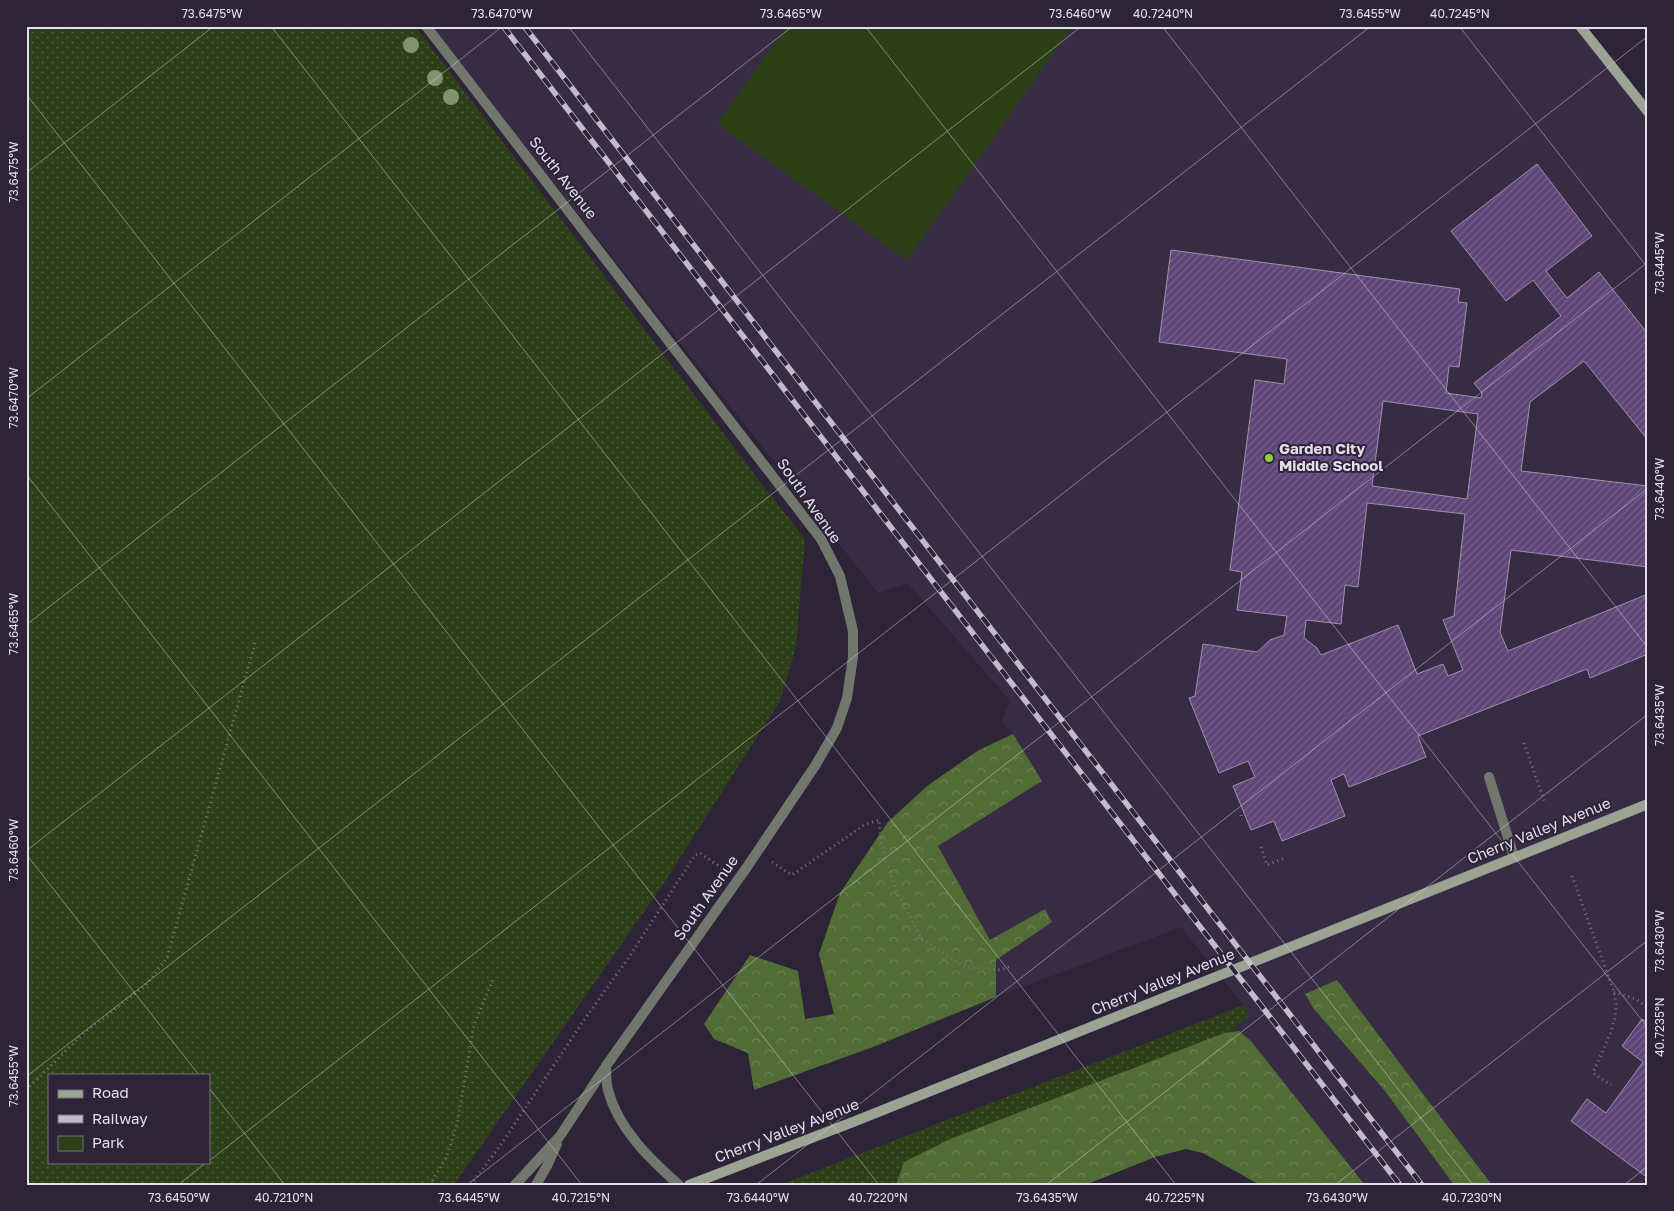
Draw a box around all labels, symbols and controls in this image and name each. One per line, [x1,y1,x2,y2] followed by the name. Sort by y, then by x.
[181,6,243,21] text: 73.6475°W
[471,6,533,21] text: 73.6470°W
[760,6,822,21] text: 73.6465°W
[1049,6,1112,21] text: 73.6460°W
[1133,6,1193,21] text: 40.7240°N
[1339,6,1401,21] text: 73.6455°W
[1430,6,1490,21] text: 40.7245°N
[526,133,602,222] street label: South Avenue
[6,141,21,203] text: 73.6475°W
[1652,232,1667,294] text: 73.6445°W
[6,367,21,429] text: 73.6470°W
[1279,439,1383,474] place label: Garden City Middle School
[1263,452,1275,464] marker: Garden City Middle School
[774,454,846,547] street label: South Avenue
[1652,457,1667,520] text: 73.6440°W
[6,593,21,655] text: 73.6465°W
[1652,684,1667,746] text: 73.6435°W
[1464,793,1613,867] street label: Cherry Valley Avenue
[6,818,21,881] text: 73.6460°W
[669,851,741,943] street label: South Avenue
[1652,909,1667,972] text: 73.6430°W
[1088,944,1237,1018] street label: Cherry Valley Avenue
[1652,997,1667,1057] text: 40.7235°N
[6,1045,21,1107] text: 73.6455°W
[48,1074,210,1164] legend
[92,1083,129,1101] text: Road
[712,1094,862,1166] street label: Cherry Valley Avenue
[92,1109,148,1127] text: Railway
[92,1133,125,1151] text: Park
[148,1190,211,1205] text: 73.6450°W
[255,1190,313,1205] text: 40.7210°N
[438,1190,500,1205] text: 73.6445°W
[552,1190,610,1205] text: 40.7215°N
[727,1190,790,1205] text: 73.6440°W
[848,1190,908,1205] text: 40.7220°N
[1016,1190,1078,1205] text: 73.6435°W
[1145,1190,1205,1205] text: 40.7225°N
[1306,1190,1369,1205] text: 73.6430°W
[1442,1190,1502,1205] text: 40.7230°N

